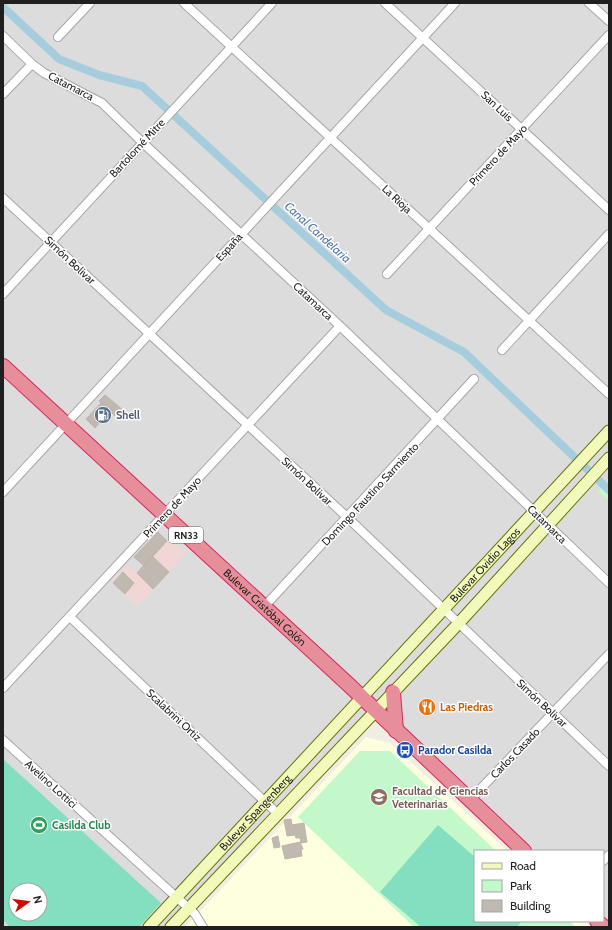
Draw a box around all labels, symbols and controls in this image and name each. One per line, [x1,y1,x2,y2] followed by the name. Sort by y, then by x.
[46,69,97,104] street label: Catamarca
[478,88,516,125] street label: San Luis
[106,115,168,180] street label: Bartolomé Mitre
[466,121,530,189] street label: Primero de Mayo
[379,182,415,217] street label: La Rioja
[282,198,354,266] water label: Canal Candelaria
[213,229,246,264] street label: España
[42,233,99,288] street label: Simón Bolivar
[290,279,336,323] street label: Catamarca
[93,405,113,425] fuel station icon: Shell
[116,408,140,422] place label: Shell
[318,439,422,549] street label: Domingo Faustino Sarmiento
[279,454,336,509] street label: Simón Bolivar
[140,473,204,541] street label: Primero de Mayo
[524,502,570,547] street label: Catamarca
[447,524,523,605] street label: Bulevar Ovidio Lagos
[169,527,203,543] road number: RN33
[220,566,309,649] street label: Bulevar Cristóbal Colón
[514,676,571,731] street label: Simón Bolivar
[143,686,205,744] street label: Scalabrini Ortiz
[417,697,437,717] restaurant icon: Las Piedras
[440,700,493,714] place label: Las Piedras
[487,725,543,781] street label: Carlos Casado
[395,740,415,760] bus stop icon: Parador Casilda
[418,743,492,757] place label: Parador Casilda
[22,757,80,811] street label: Avelino Lottici
[216,771,294,854] street label: Bulevar Spangenberg
[392,784,489,811] place label: Facultad de Ciencias Veterinarias
[369,787,389,807] school or university icon: Facultad de Ciencias Veterinarias
[29,815,49,835] sports icon: Casilda Club
[52,818,110,832] place label: Casilda Club
[474,850,604,922] legend
[510,858,536,873] text: Road
[510,878,532,893] text: Park
[8,882,48,922] north arrow
[30,894,45,905] text: N
[510,898,552,913] text: Building

